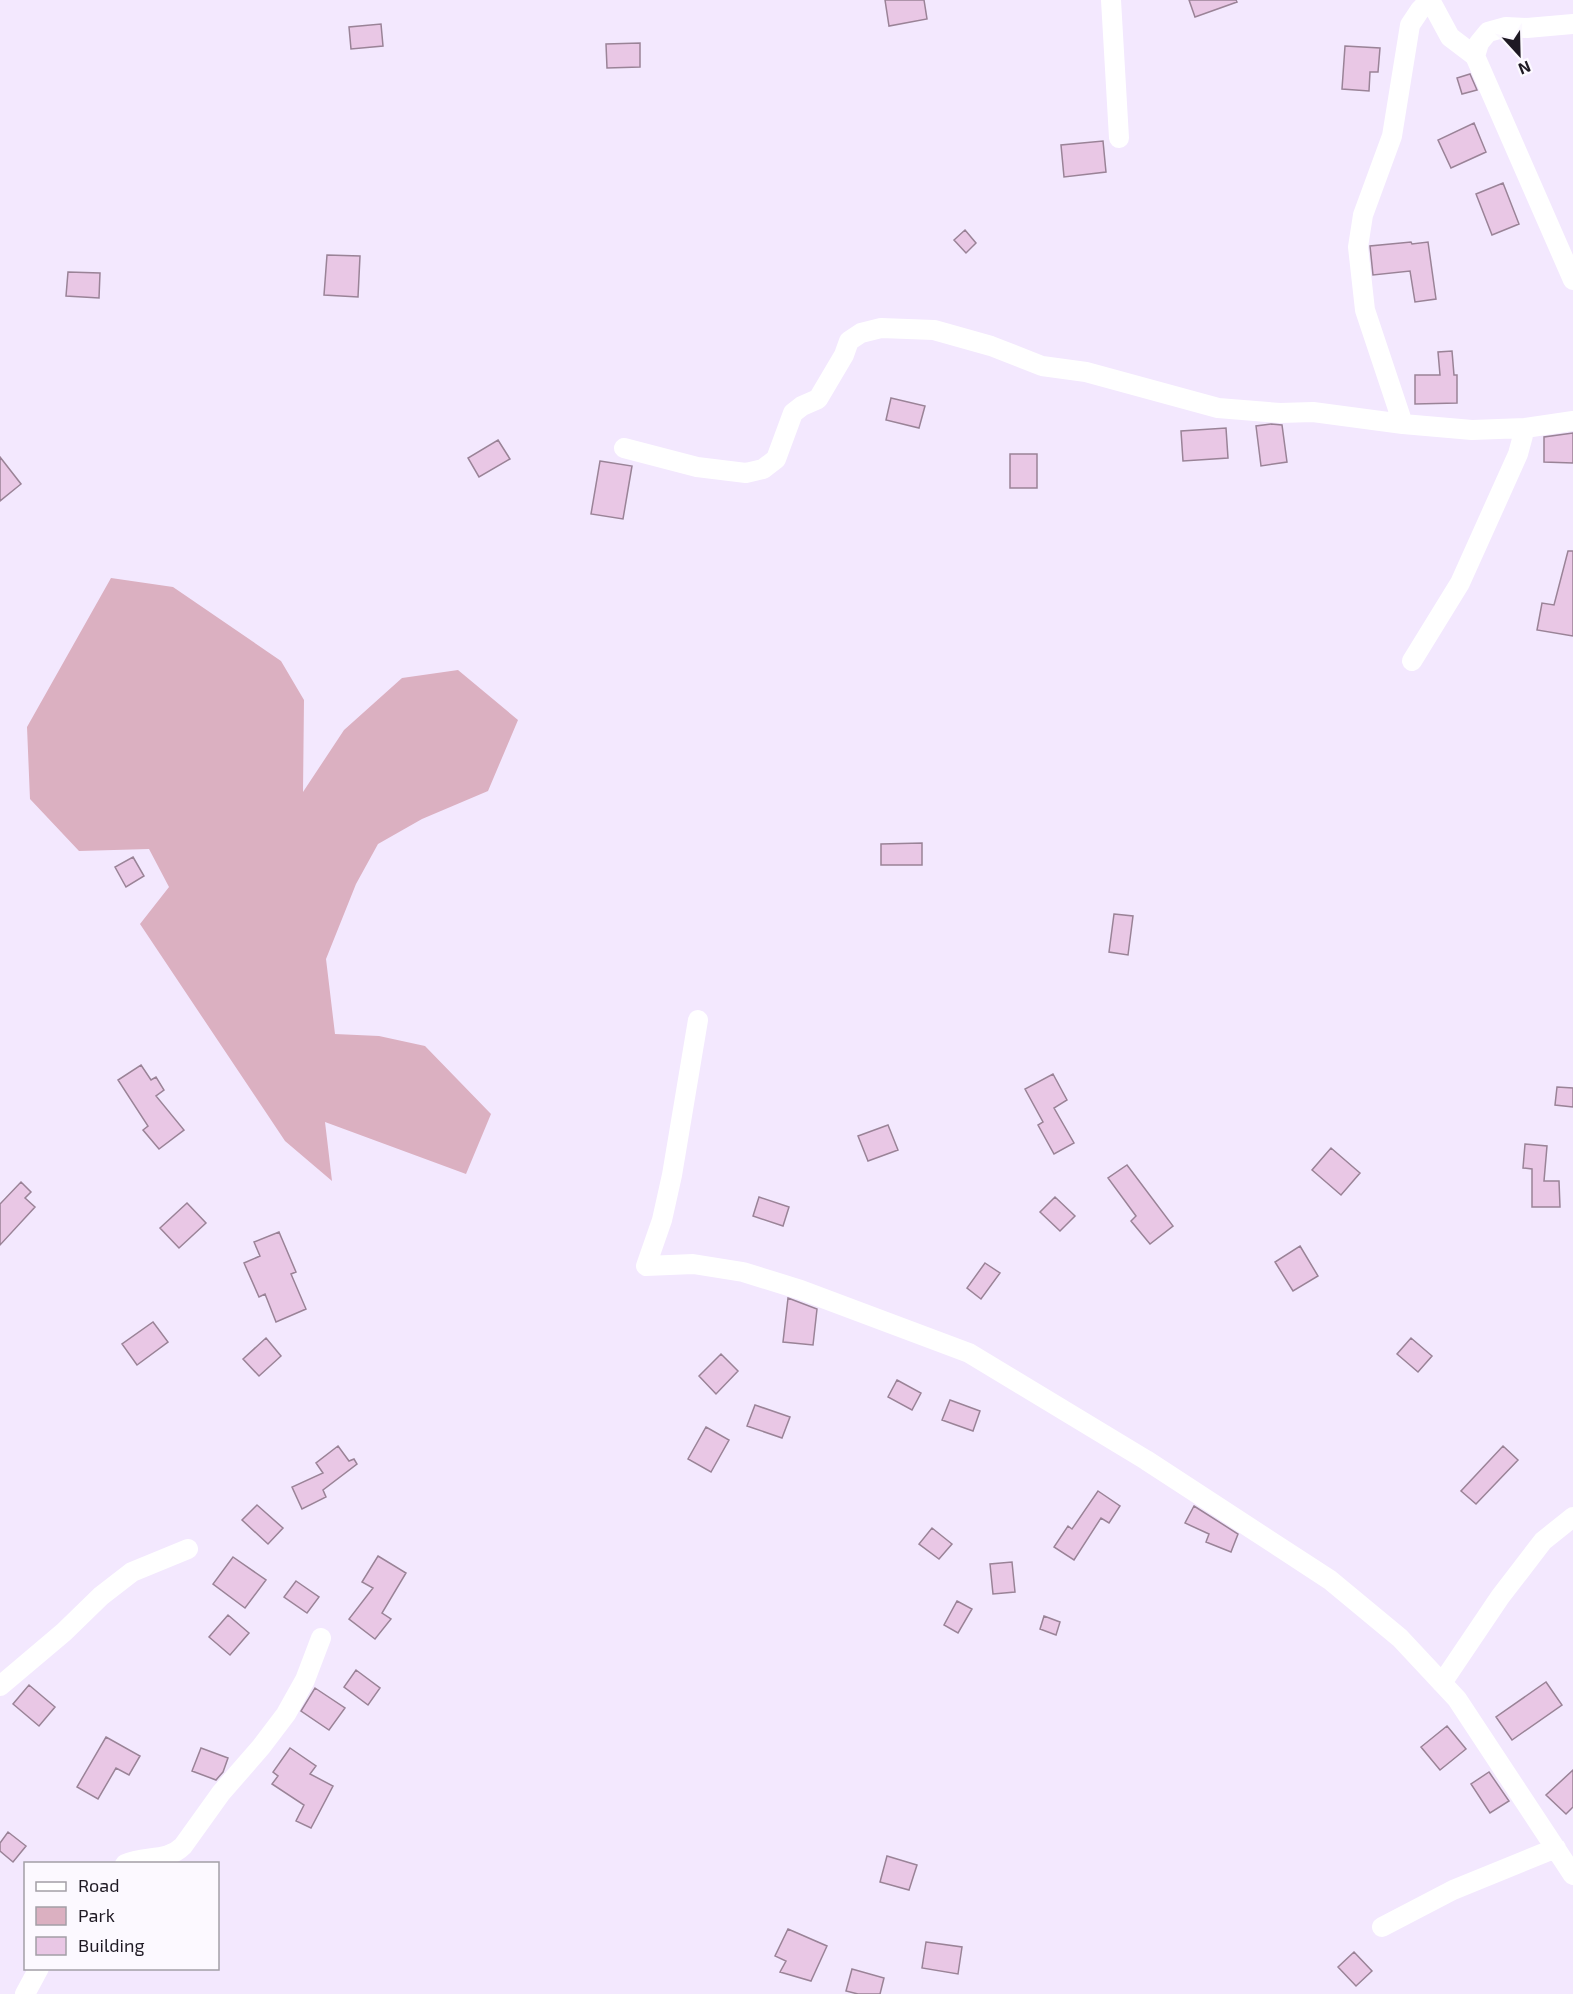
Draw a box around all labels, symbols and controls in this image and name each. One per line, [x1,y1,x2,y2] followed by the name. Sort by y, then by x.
[1489,24,1549,84] north arrow
[1516,57,1534,79] text: N
[24,1862,219,1970] legend
[78,1874,119,1896] text: Road
[78,1904,115,1926] text: Park
[78,1934,145,1956] text: Building

